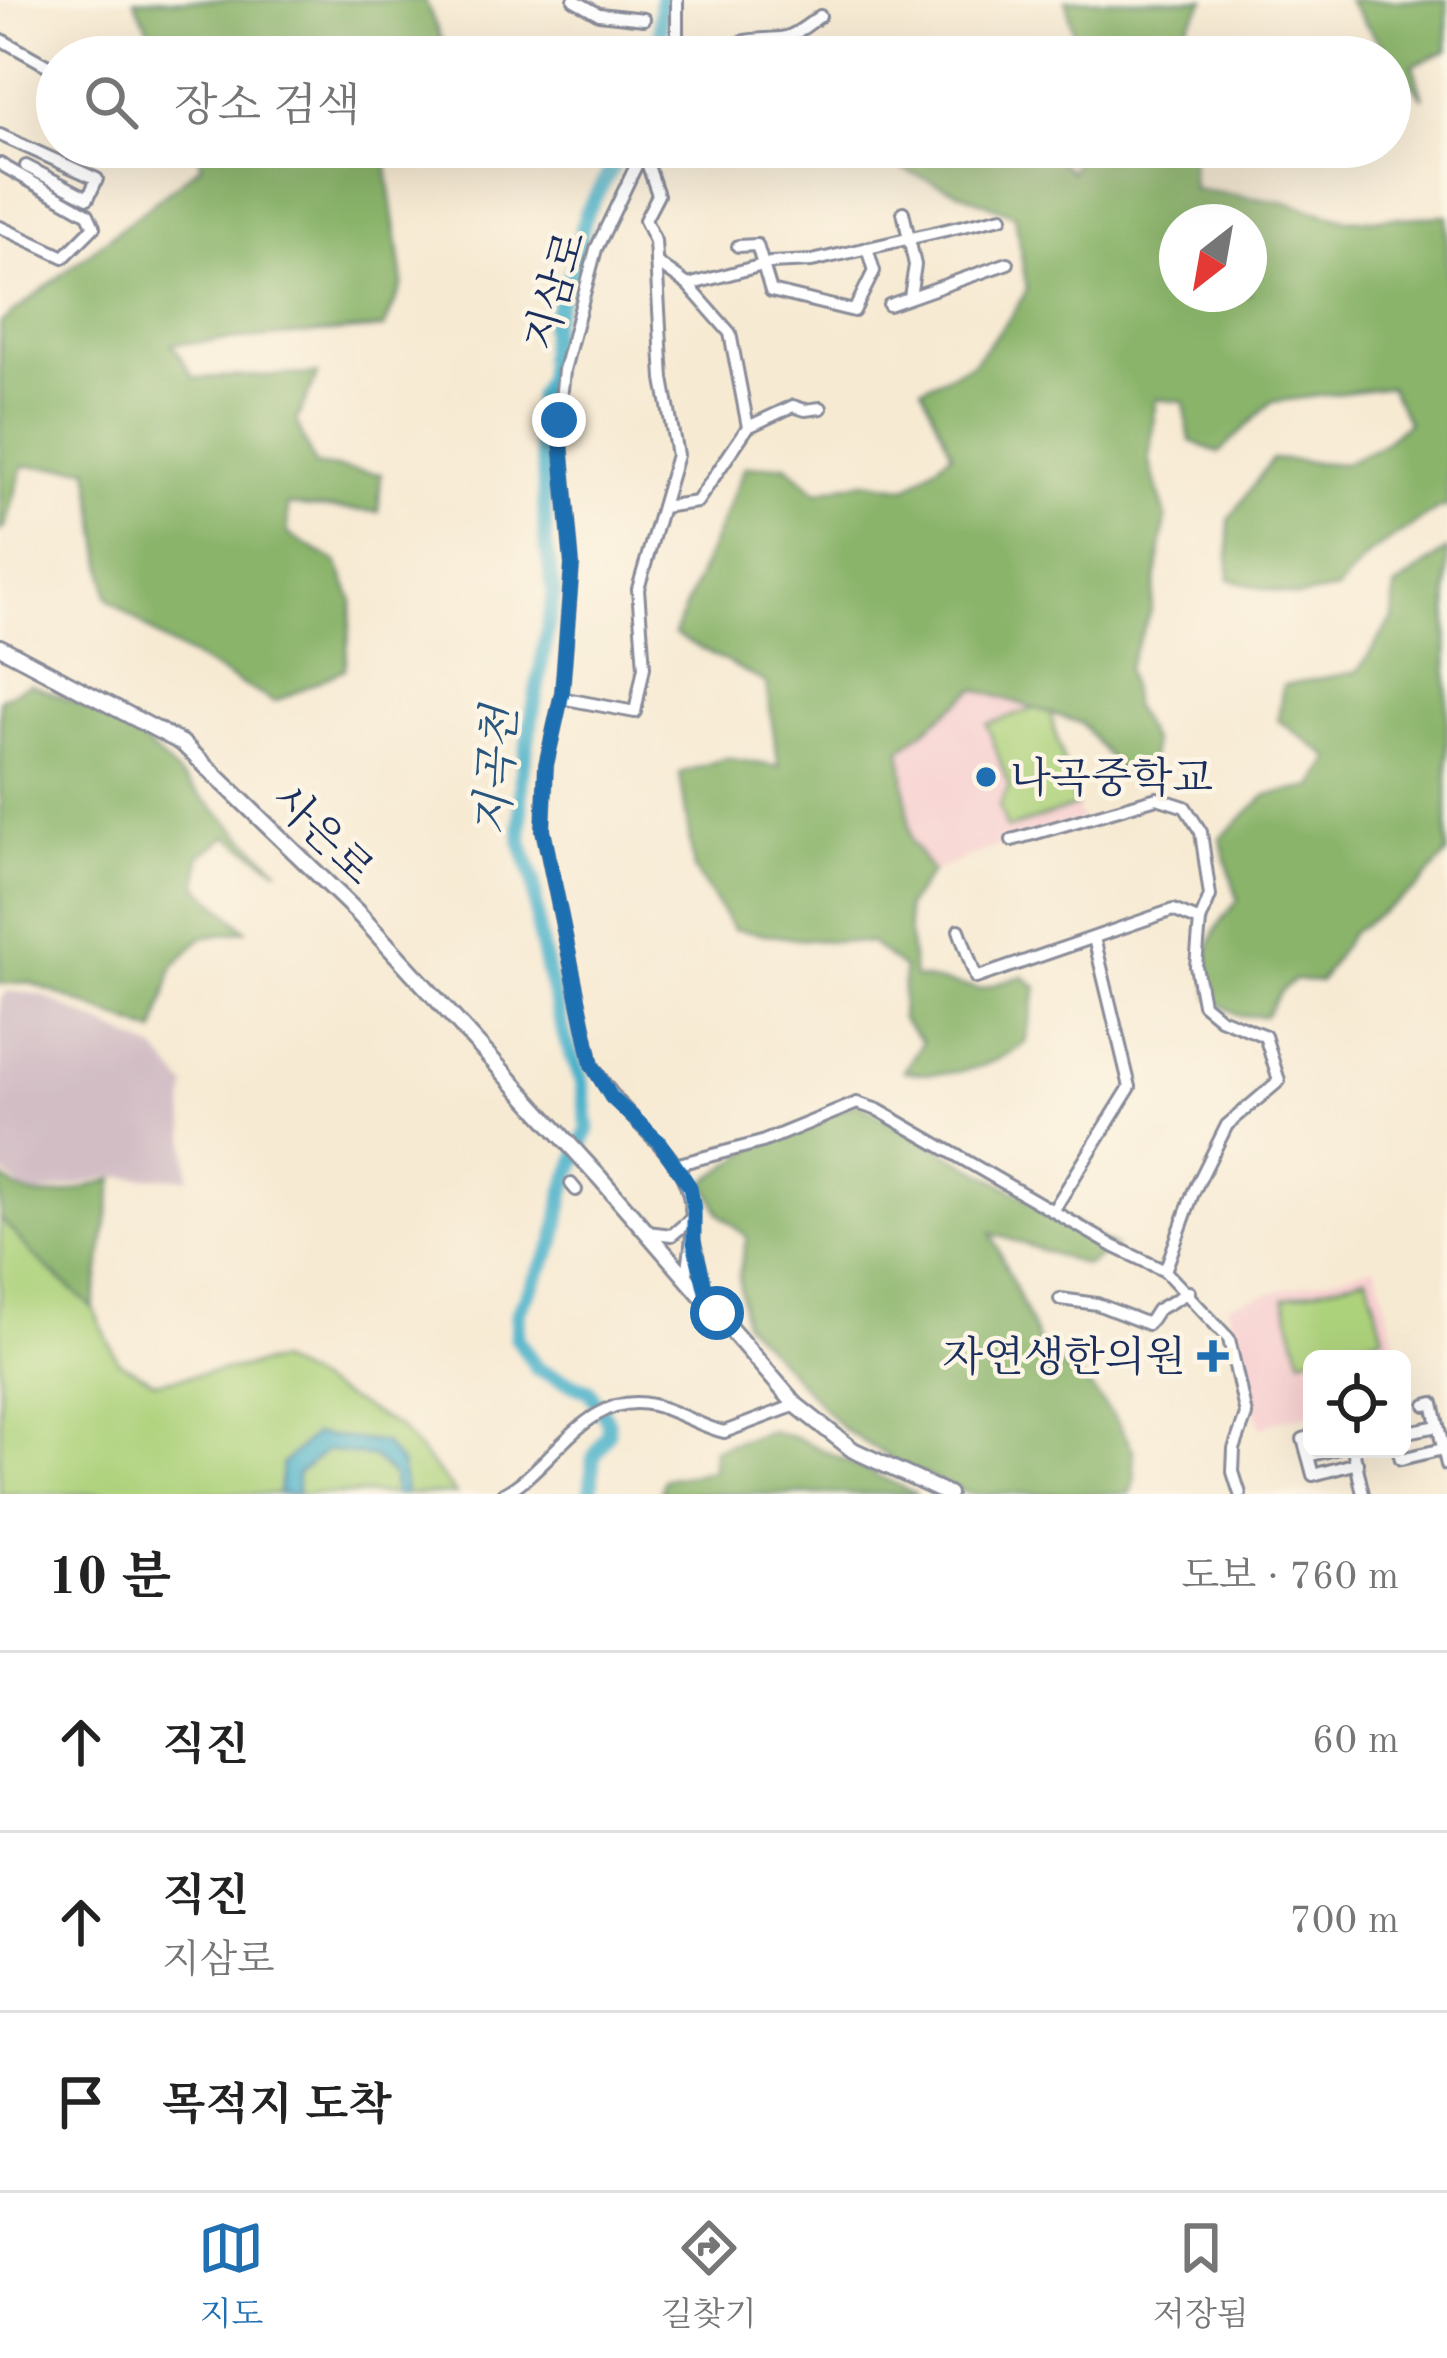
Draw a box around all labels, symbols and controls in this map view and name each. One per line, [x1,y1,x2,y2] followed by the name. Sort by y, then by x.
[36,36,1411,168] search box
[78,69,144,135] icon: search
[174,86,360,131] text: 장소 검색
[1159,204,1267,312] north arrow
[517,226,595,355] street label: 지삼로
[532,393,586,447] route end
[468,701,527,838] water label: 지곡천
[1010,756,1213,802] place label: 나곡중학교
[973,764,999,790] marker: 나곡중학교
[263,777,382,894] street label: 사은로
[690,1286,744,1340] route start
[943,1334,1186,1381] place label: 자연생한의원
[1197,1340,1229,1372] marker: 자연생한의원
[1303,1350,1411,1458] map controls
[1303,1350,1411,1458] button: locate
[48,1554,171,1605] text: 10 분
[1181,1558,1399,1597] text: 도보 · 760 m
[48,1709,114,1775] icon: ahead
[1312,1722,1399,1761] text: 60 m
[162,1725,249,1770] text: 직진
[162,1876,249,1921] text: 직진
[48,1889,114,1955] icon: ahead
[1289,1902,1399,1941] text: 700 m
[162,1942,275,1981] text: 지삼로
[48,2069,114,2135] icon: arrive
[162,2085,392,2130] text: 목적지 도착
[198,2215,264,2337] tab: 지도
[661,2215,756,2337] tab: 길찾기
[1153,2215,1249,2337] tab: 저장됨

